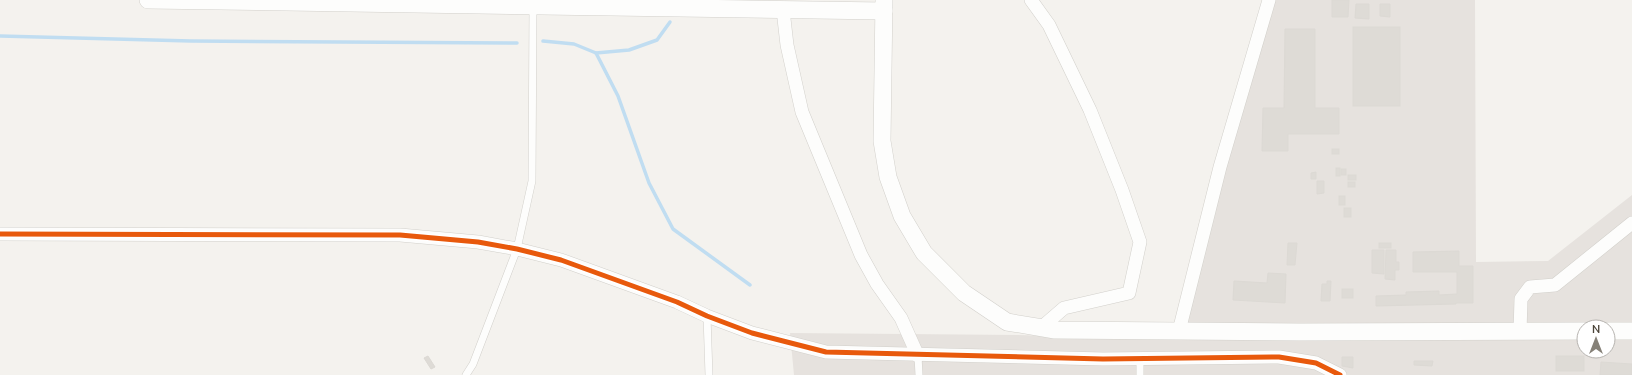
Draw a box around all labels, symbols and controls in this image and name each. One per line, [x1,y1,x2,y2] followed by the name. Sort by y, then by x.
[1576,319,1616,359] north arrow
[1592,322,1600,337] text: N

